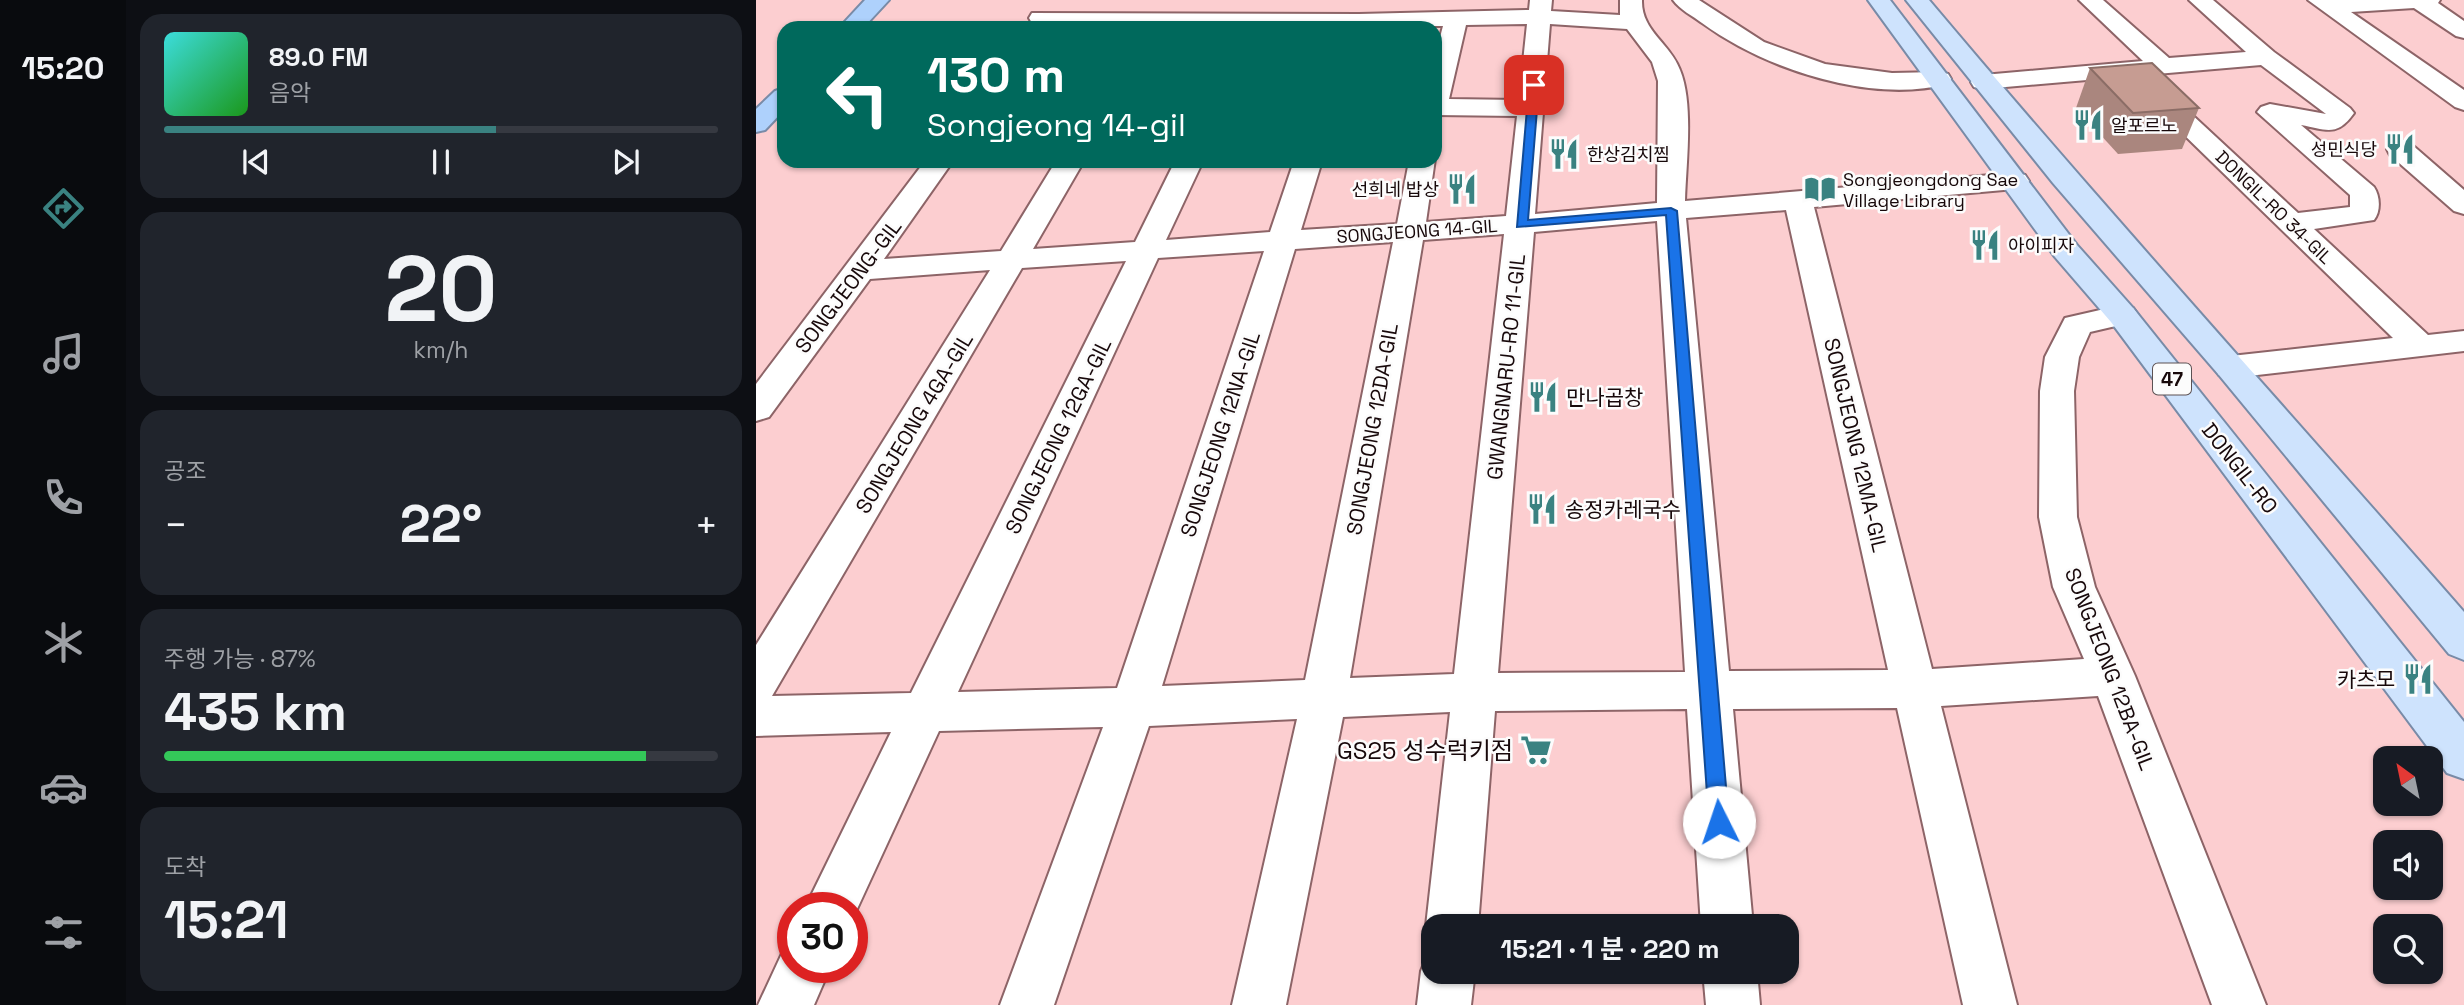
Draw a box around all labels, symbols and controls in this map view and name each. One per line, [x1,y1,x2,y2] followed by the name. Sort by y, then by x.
[269,40,368,74] text: 89.0 FM
[927,44,1065,106] text: 130 m
[22,48,104,88] text: 15:20
[812,49,903,140] icon: left
[1504,55,1564,115] pin
[1515,66,1553,104] icon: arrive
[269,78,311,108] text: 음악
[927,105,1186,145] text: Songjeong 14-gil
[2071,108,2105,142] restaurant icon: 알포르노
[2111,114,2177,137] place label: 알포르노
[2383,132,2417,166] restaurant icon: 성민식당
[1547,137,1581,171] restaurant icon: 한상김치찜
[2311,138,2377,161] place label: 성민식당
[237,143,275,181] icon: previous
[422,143,460,181] icon: pause
[607,143,645,181] icon: next
[1587,143,1670,166] place label: 한상김치찜
[2211,145,2337,269] street label: DONGIL-RO 34-GIL
[1843,168,2018,212] place label: Songjeongdong Sae Village Library
[1445,172,1479,206] restaurant icon: 선희네 밥상
[1803,172,1837,206] library icon: Songjeongdong Sae Village Library
[1352,178,1439,201] place label: 선희네 밥상
[39,184,88,233] icon: directions
[789,214,907,358] street label: SONGJEONG-GIL
[1336,214,1498,248] street label: SONGJEONG 14-GIL
[1968,228,2002,262] restaurant icon: 아이피자
[384,231,498,348] text: 20
[2008,234,2075,257] place label: 아이피자
[1481,253,1531,481] street label: GWANGNARU-RO 11-GIL
[1340,321,1404,537] street label: SONGJEONG 12DA-GIL
[849,328,979,518] street label: SONGJEONG 4GA-GIL
[1174,328,1266,540] street label: SONGJEONG 12NA-GIL
[39,329,88,378] icon: music
[999,334,1117,538] street label: SONGJEONG 12GA-GIL
[414,335,468,365] text: km/h
[1818,335,1894,555] street label: SONGJEONG 12MA-GIL
[2153,364,2191,394] road number: 47
[1526,380,1560,414] restaurant icon: 만나곱창
[1566,384,1643,411] place label: 만나곱창
[2196,417,2284,519] street label: DONGIL-RO
[164,456,206,486] text: 공조
[39,473,88,522] icon: phone
[400,491,482,557] text: 22°
[1525,492,1559,526] restaurant icon: 송정카레국수
[1565,496,1681,523] place label: 송정카레국수
[164,501,188,549] text: −
[694,501,718,549] text: +
[2059,564,2161,774] street label: SONGJEONG 12BA-GIL
[39,618,88,667] icon: climate
[164,644,315,674] text: 주행 가능 · 87%
[2401,662,2435,696] restaurant icon: 카츠모
[2337,666,2395,693] place label: 카츠모
[164,679,347,745] text: 435 km
[1519,733,1553,767] supermarket icon: GS25 성수럭키점
[1337,735,1513,766] place label: GS25 성수럭키점
[2373,746,2443,816] north arrow
[2373,746,2443,984] map controls
[39,763,88,812] icon: car
[1682,785,1756,859] position arrow
[2373,830,2443,900] button: sound
[164,852,206,882] text: 도착
[164,887,289,953] text: 15:21
[777,892,868,983] speed limit sign: 30
[39,908,88,957] icon: filters
[2373,914,2443,984] button: search
[1501,932,1719,966] text: 15:21 · 1 분 · 220 m

